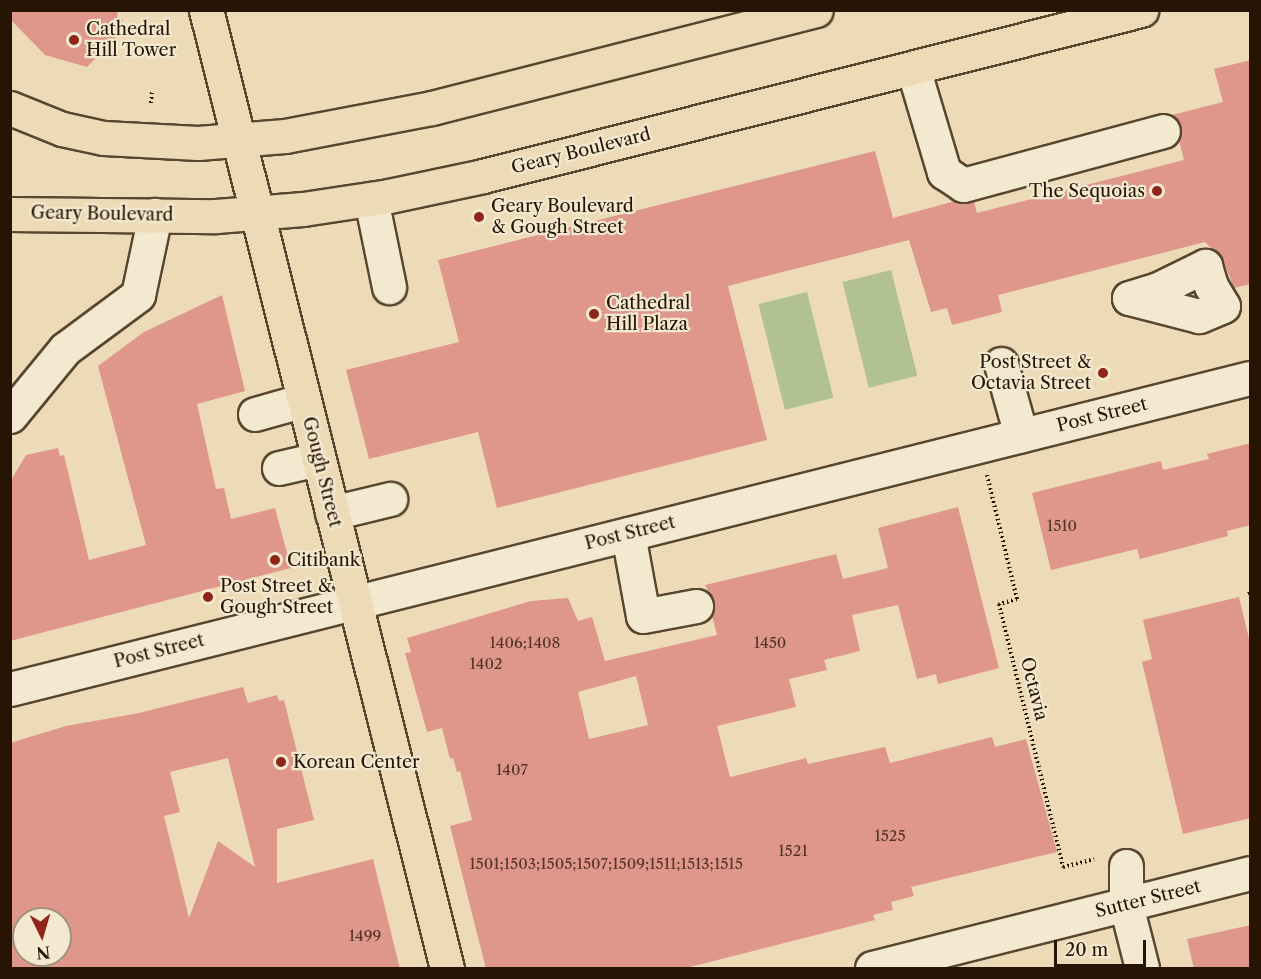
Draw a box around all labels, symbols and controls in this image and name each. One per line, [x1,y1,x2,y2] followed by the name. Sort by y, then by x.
[86,19,177,62] place label: Cathedral Hill Tower
[67,33,81,47] marker: Cathedral Hill Tower
[509,123,653,179] street label: Geary Boulevard
[1029,180,1145,202] place label: The Sequoias
[1150,184,1164,198] marker: The Sequoias
[491,196,634,238] place label: Geary Boulevard & Gough Street
[30,202,174,226] street label: Geary Boulevard
[472,210,486,224] marker: Geary Boulevard & Gough Street
[606,293,690,336] place label: Cathedral Hill Plaza
[587,307,601,321] marker: Cathedral Hill Plaza
[971,352,1091,394] place label: Post Street & Octavia Street
[1096,366,1110,380] marker: Post Street & Octavia Street
[1055,393,1149,437] street label: Post Street
[298,414,346,530] street label: Gough Street
[583,511,677,555] street label: Post Street
[1047,517,1077,535] house number: 1510
[287,549,360,571] place label: Citibank
[268,553,282,567] marker: Citibank
[220,576,333,618] place label: Post Street & Gough Street
[201,590,215,604] marker: Post Street & Gough Street
[112,629,206,673] street label: Post Street
[490,634,560,652] house number: 1406;1408
[754,634,786,652] house number: 1450
[469,655,503,673] house number: 1402
[1016,655,1052,723] street label: Octavia
[293,751,420,773] place label: Korean Center
[274,755,288,769] marker: Korean Center
[496,761,528,779] house number: 1407
[874,827,906,845] house number: 1525
[778,842,808,860] house number: 1521
[469,855,743,873] house number: 1501;1503;1505;1507;1509;1511;1513;1515
[1093,875,1203,923] street label: Sutter Street
[12,907,72,967] north arrow
[349,927,381,945] house number: 1499
[1057,928,1148,966] scale bar
[1065,939,1108,961] text: 20 m
[36,942,51,964] text: N

